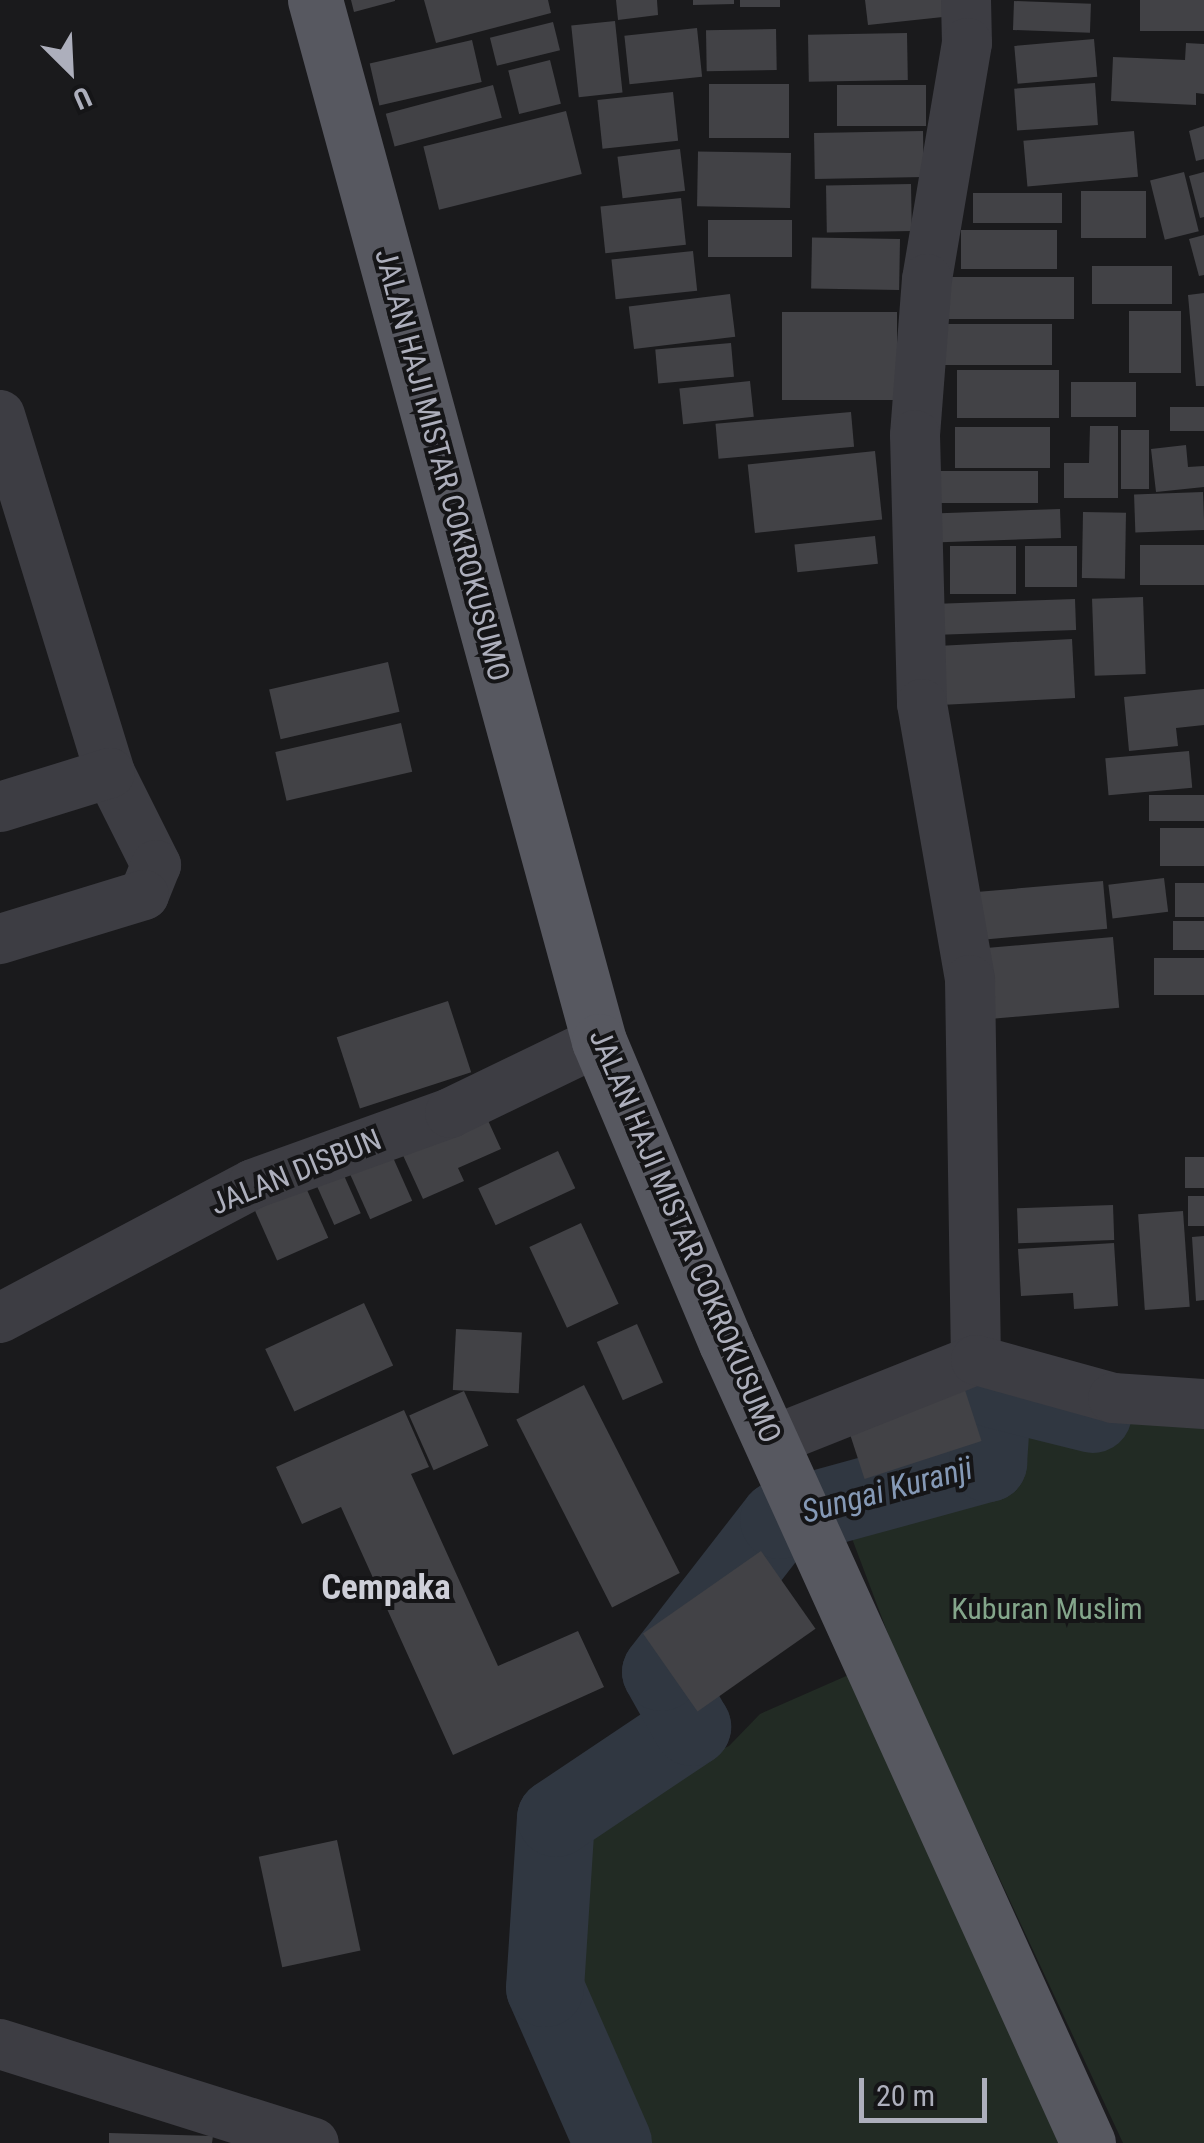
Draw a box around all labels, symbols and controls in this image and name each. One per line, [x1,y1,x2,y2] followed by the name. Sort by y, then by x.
[20,20,120,120] north arrow
[68,80,96,116] text: U
[367,245,517,685] street label: JALAN HAJI MISTAR COKROKUSUMO
[581,1024,789,1448] street label: JALAN HAJI MISTAR COKROKUSUMO
[205,1121,387,1223] street label: JALAN DISBUN
[797,1449,977,1531] water label: Sungai Kuranji
[321,1567,451,1609] district label: Cempaka
[951,1591,1143,1627] park label: Kuburan Muslim
[864,2058,992,2120] scale bar
[876,2078,935,2113] text: 20 m

